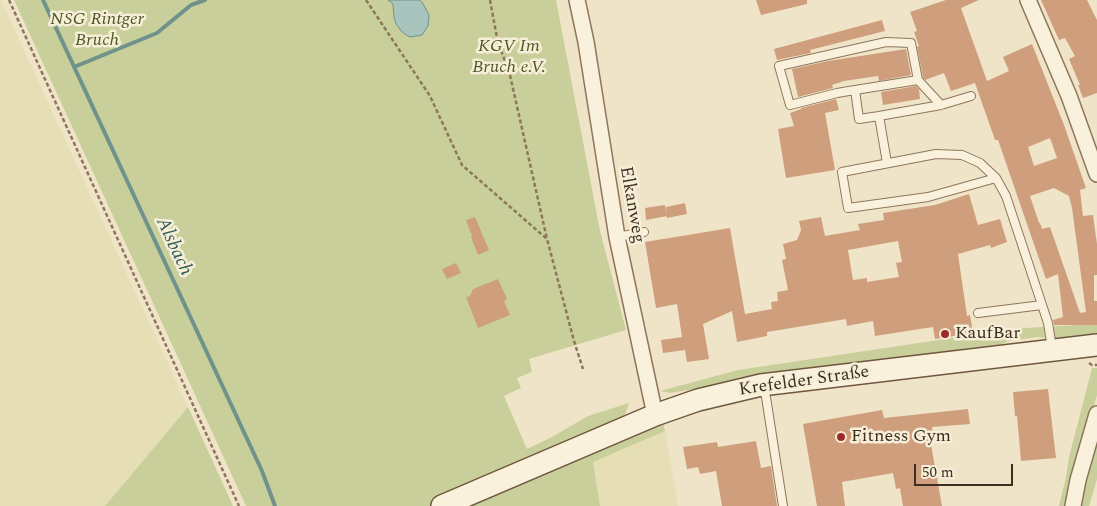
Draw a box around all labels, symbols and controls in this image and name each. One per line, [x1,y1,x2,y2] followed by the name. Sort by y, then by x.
[50,9,144,52] park label: NSG Rintger Bruch
[472,36,546,78] park label: KGV Im Bruch e.V.
[614,165,648,245] street label: Elkanweg
[150,214,196,280] water label: Alsbach
[955,323,1020,345] place label: KaufBar
[939,328,951,340] marker: KaufBar
[737,362,871,402] street label: Krefelder Straße
[851,426,951,448] place label: Fitness Gym
[835,431,847,443] marker: Fitness Gym
[917,454,1016,486] scale bar
[922,461,954,484] text: 50 m

